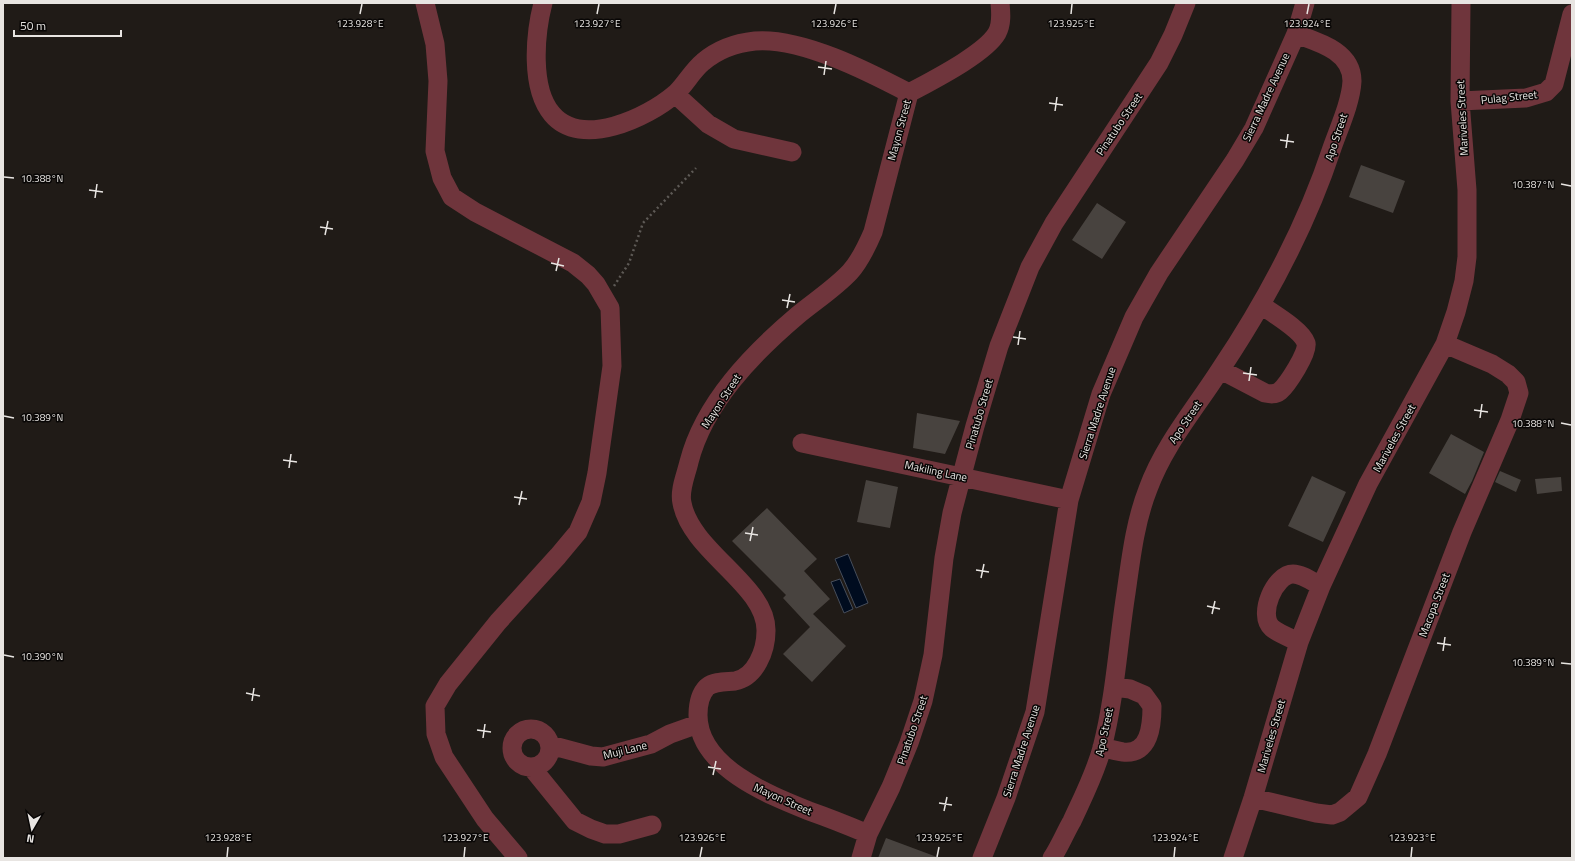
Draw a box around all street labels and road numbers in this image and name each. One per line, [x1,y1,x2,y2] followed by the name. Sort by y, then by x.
[1238,50,1294,144] street label: Sierra Madre Avenue
[1452,80,1472,156] street label: Mariveles Street
[1480,86,1538,108] street label: Pulag Street
[1092,89,1146,159] street label: Pinatubo Street
[883,98,915,162] street label: Mayon Street
[1321,111,1351,163] street label: Apo Street
[1075,364,1120,461] street label: Sierra Madre Avenue
[697,370,745,432] street label: Mayon Street
[961,377,997,451] street label: Pinatubo Street
[1165,397,1205,447] street label: Apo Street
[1369,401,1419,475] street label: Mariveles Street
[903,457,969,486] street label: Makiling Lane
[1414,571,1454,639] street label: Macopa Street
[893,693,931,767] street label: Pinatubo Street
[1253,697,1289,775] street label: Mariveles Street
[999,702,1044,799] street label: Sierra Madre Avenue
[1091,706,1117,758] street label: Apo Street
[601,737,649,763] street label: Muji Lane
[751,779,815,819] street label: Mayon Street

